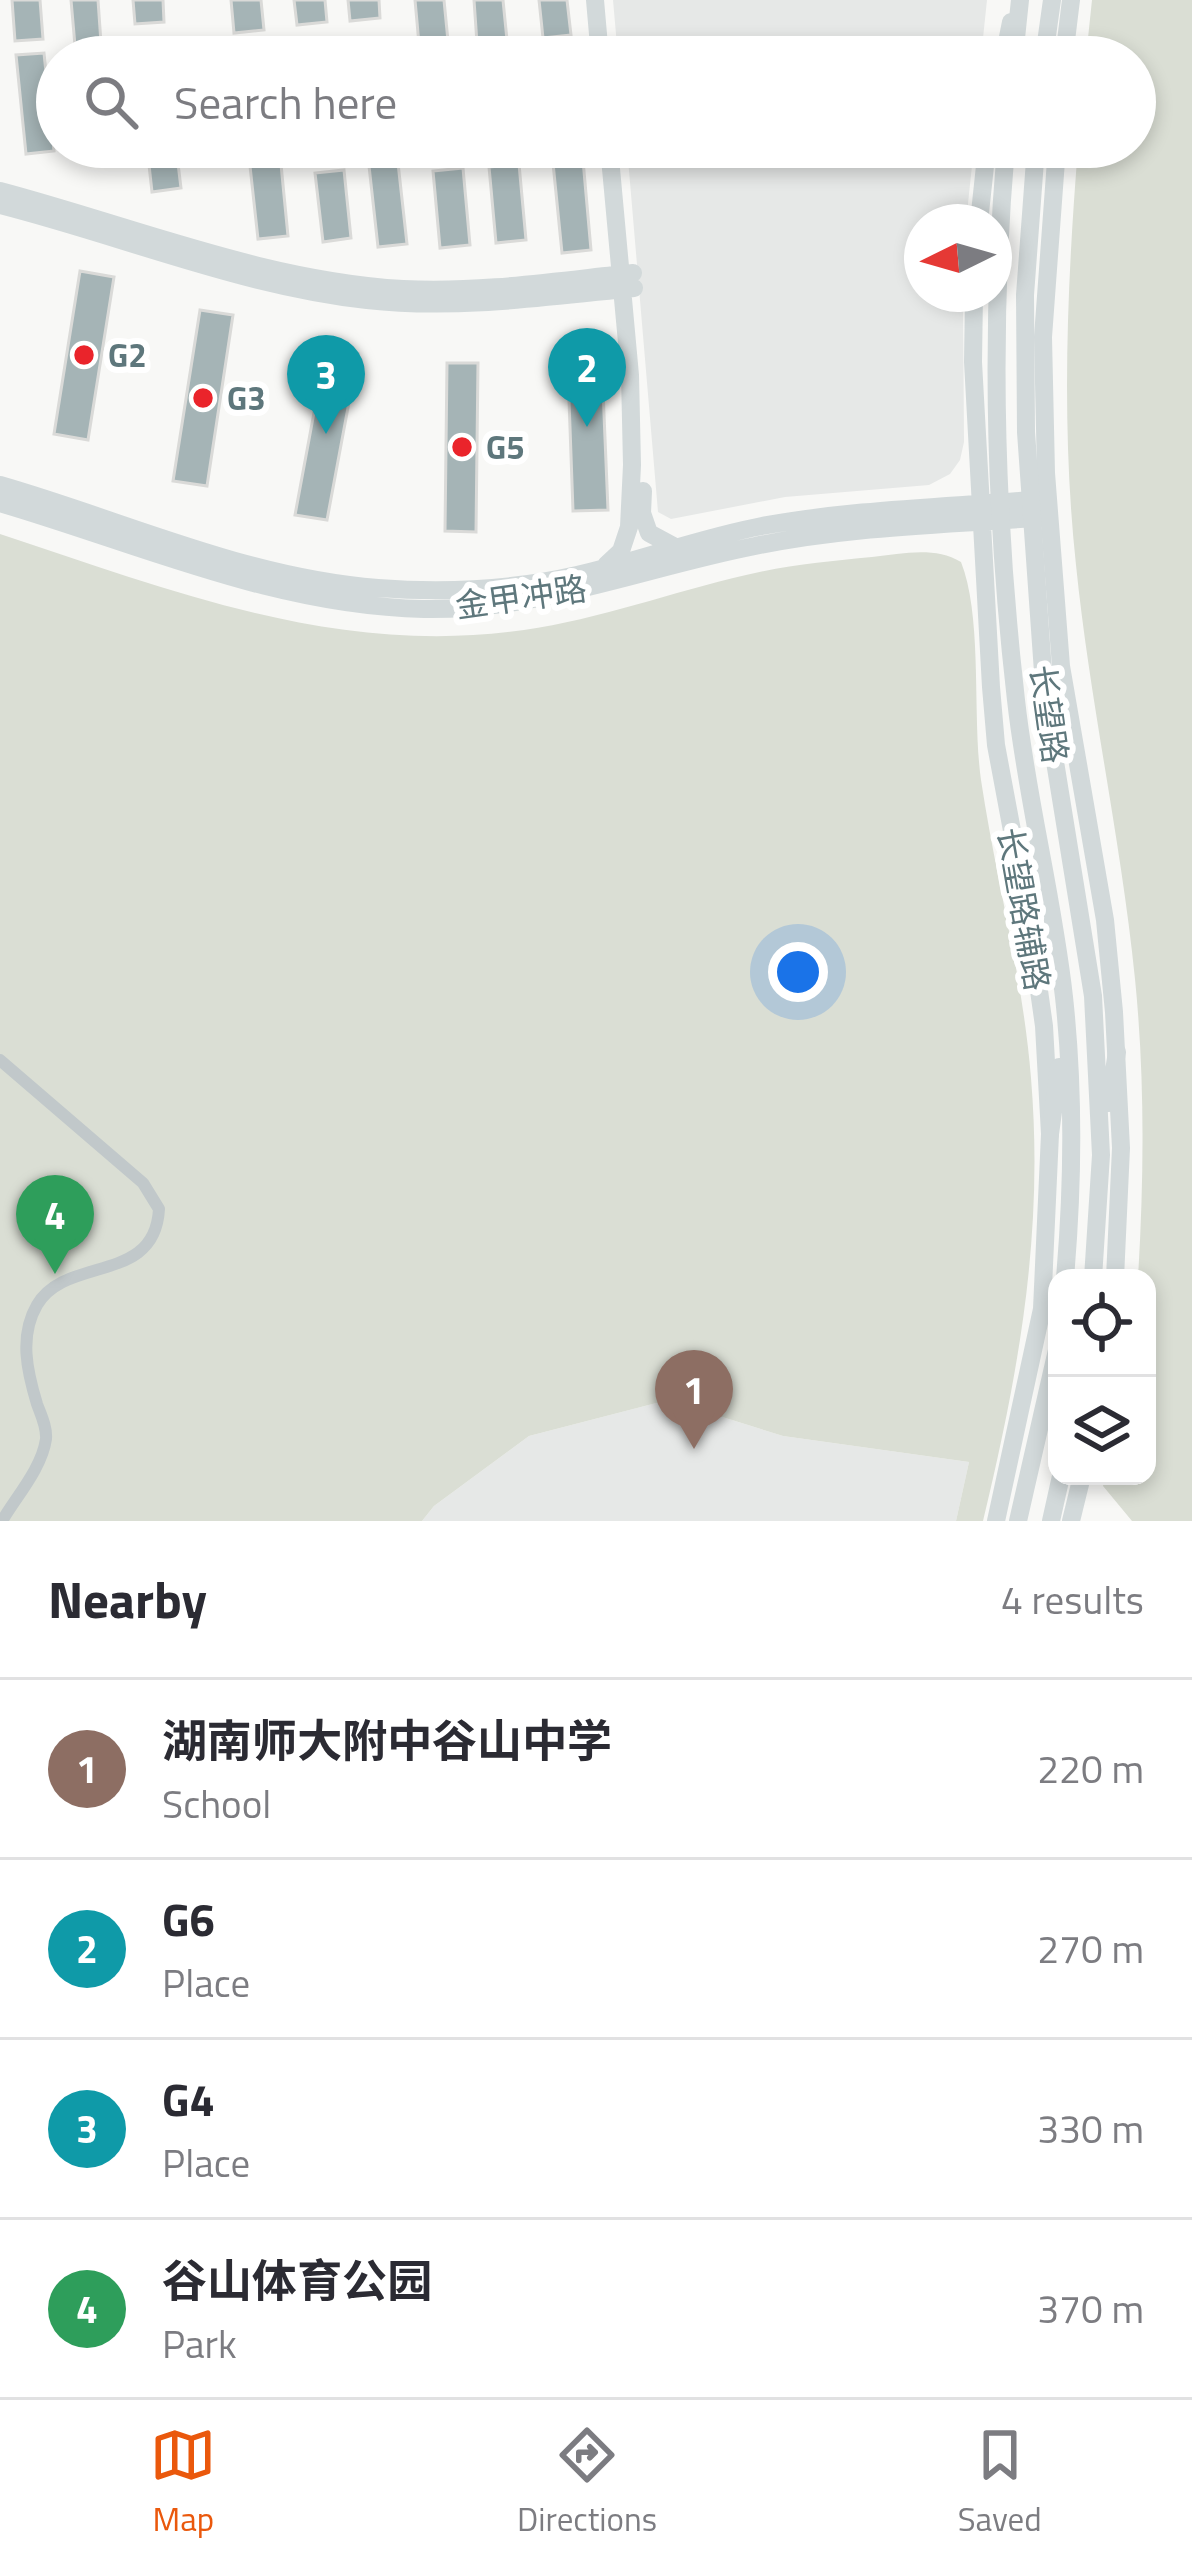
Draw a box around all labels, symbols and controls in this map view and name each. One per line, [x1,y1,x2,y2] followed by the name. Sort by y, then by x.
[36,36,1156,168] search box
[174,68,397,136] text: Search here
[78,69,144,135] icon: search
[904,204,1012,312] north arrow
[548,328,626,427] pin: 2
[108,330,147,380] place label: G2
[287,335,365,434] pin: 3
[71,342,97,368] marker: G2
[227,373,266,423] place label: G3
[190,385,216,411] marker: G3
[486,422,525,472] place label: G5
[449,434,475,460] marker: G5
[452,563,590,631] street label: 金甲冲路
[1017,662,1081,766] street label: 长望路
[985,823,1063,995] street label: 长望路辅路
[768,942,828,1002] your location
[16,1175,94,1274] pin: 4
[1048,1269,1156,1485] map controls
[1048,1269,1156,1377] button: locate
[655,1350,733,1449] pin: 1
[1048,1377,1156,1485] button: layers
[48,1560,207,1638] text: Nearby
[1001,1570,1144,1629] text: 4 results
[162,1706,612,1774] text: 湖南师大附中谷山中学
[76,1739,98,1798] text: 1
[1037,1739,1144,1798] text: 220 m
[162,1774,271,1833] text: School
[162,1885,215,1953] text: G6
[76,1919,98,1978] text: 2
[1037,1919,1144,1978] text: 270 m
[162,1953,250,2012] text: Place
[162,2065,215,2133] text: G4
[76,2099,98,2158] text: 3
[1037,2099,1144,2158] text: 330 m
[162,2133,250,2192] text: Place
[162,2246,432,2314] text: 谷山体育公园
[76,2279,98,2338] text: 4
[1037,2279,1144,2338] text: 370 m
[162,2314,237,2373] text: Park
[150,2422,216,2544] tab: Map
[517,2422,657,2544] tab: Directions
[958,2422,1042,2544] tab: Saved

